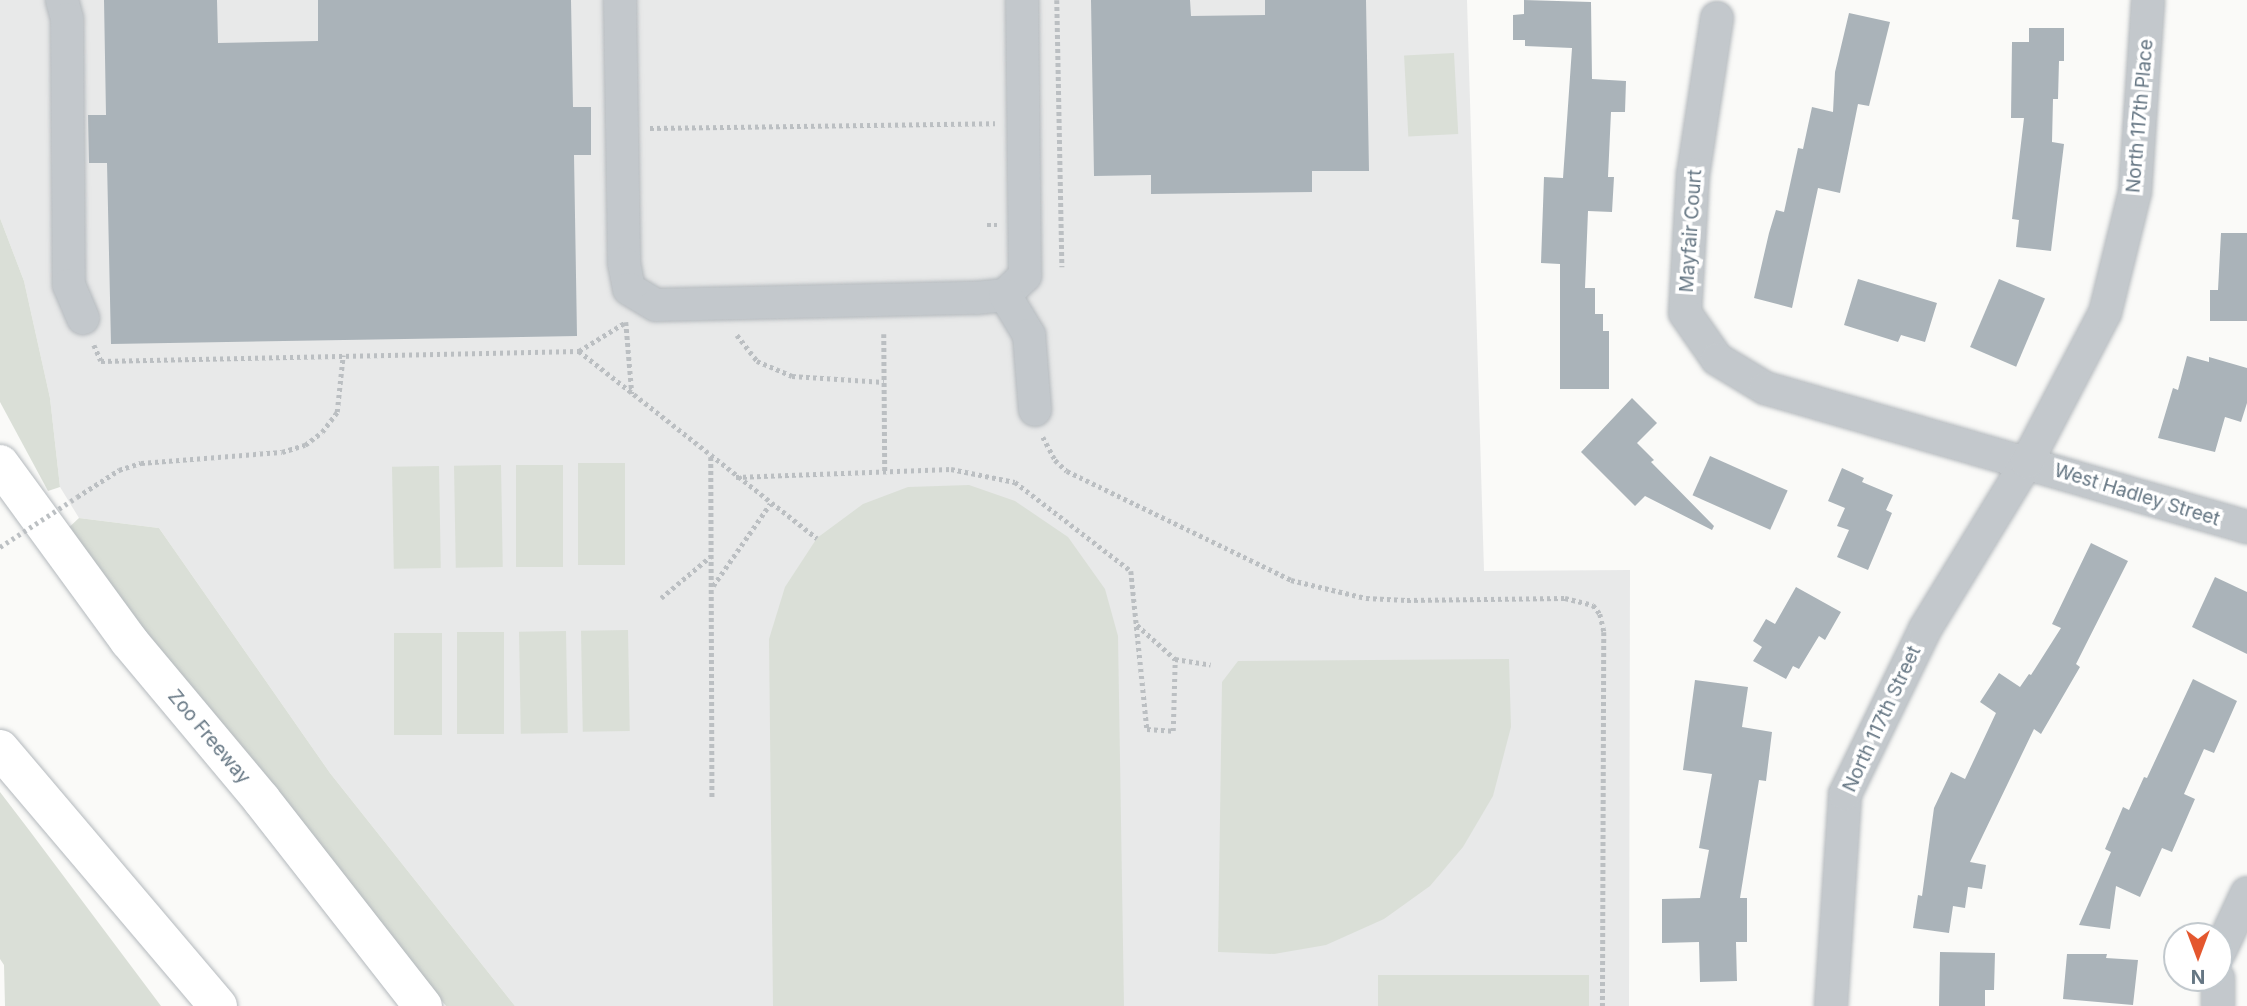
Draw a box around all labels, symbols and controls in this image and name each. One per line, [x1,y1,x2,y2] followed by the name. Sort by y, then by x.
[2122,38,2158,194] street label: North 117th Place
[1675,169,1707,293] street label: Mayfair Court
[2052,459,2222,531] street label: West Hadley Street
[1838,642,1926,796] street label: North 117th Street
[163,685,255,789] street label: Zoo Freeway
[2163,922,2233,992] north arrow
[2191,965,2205,988] text: N

